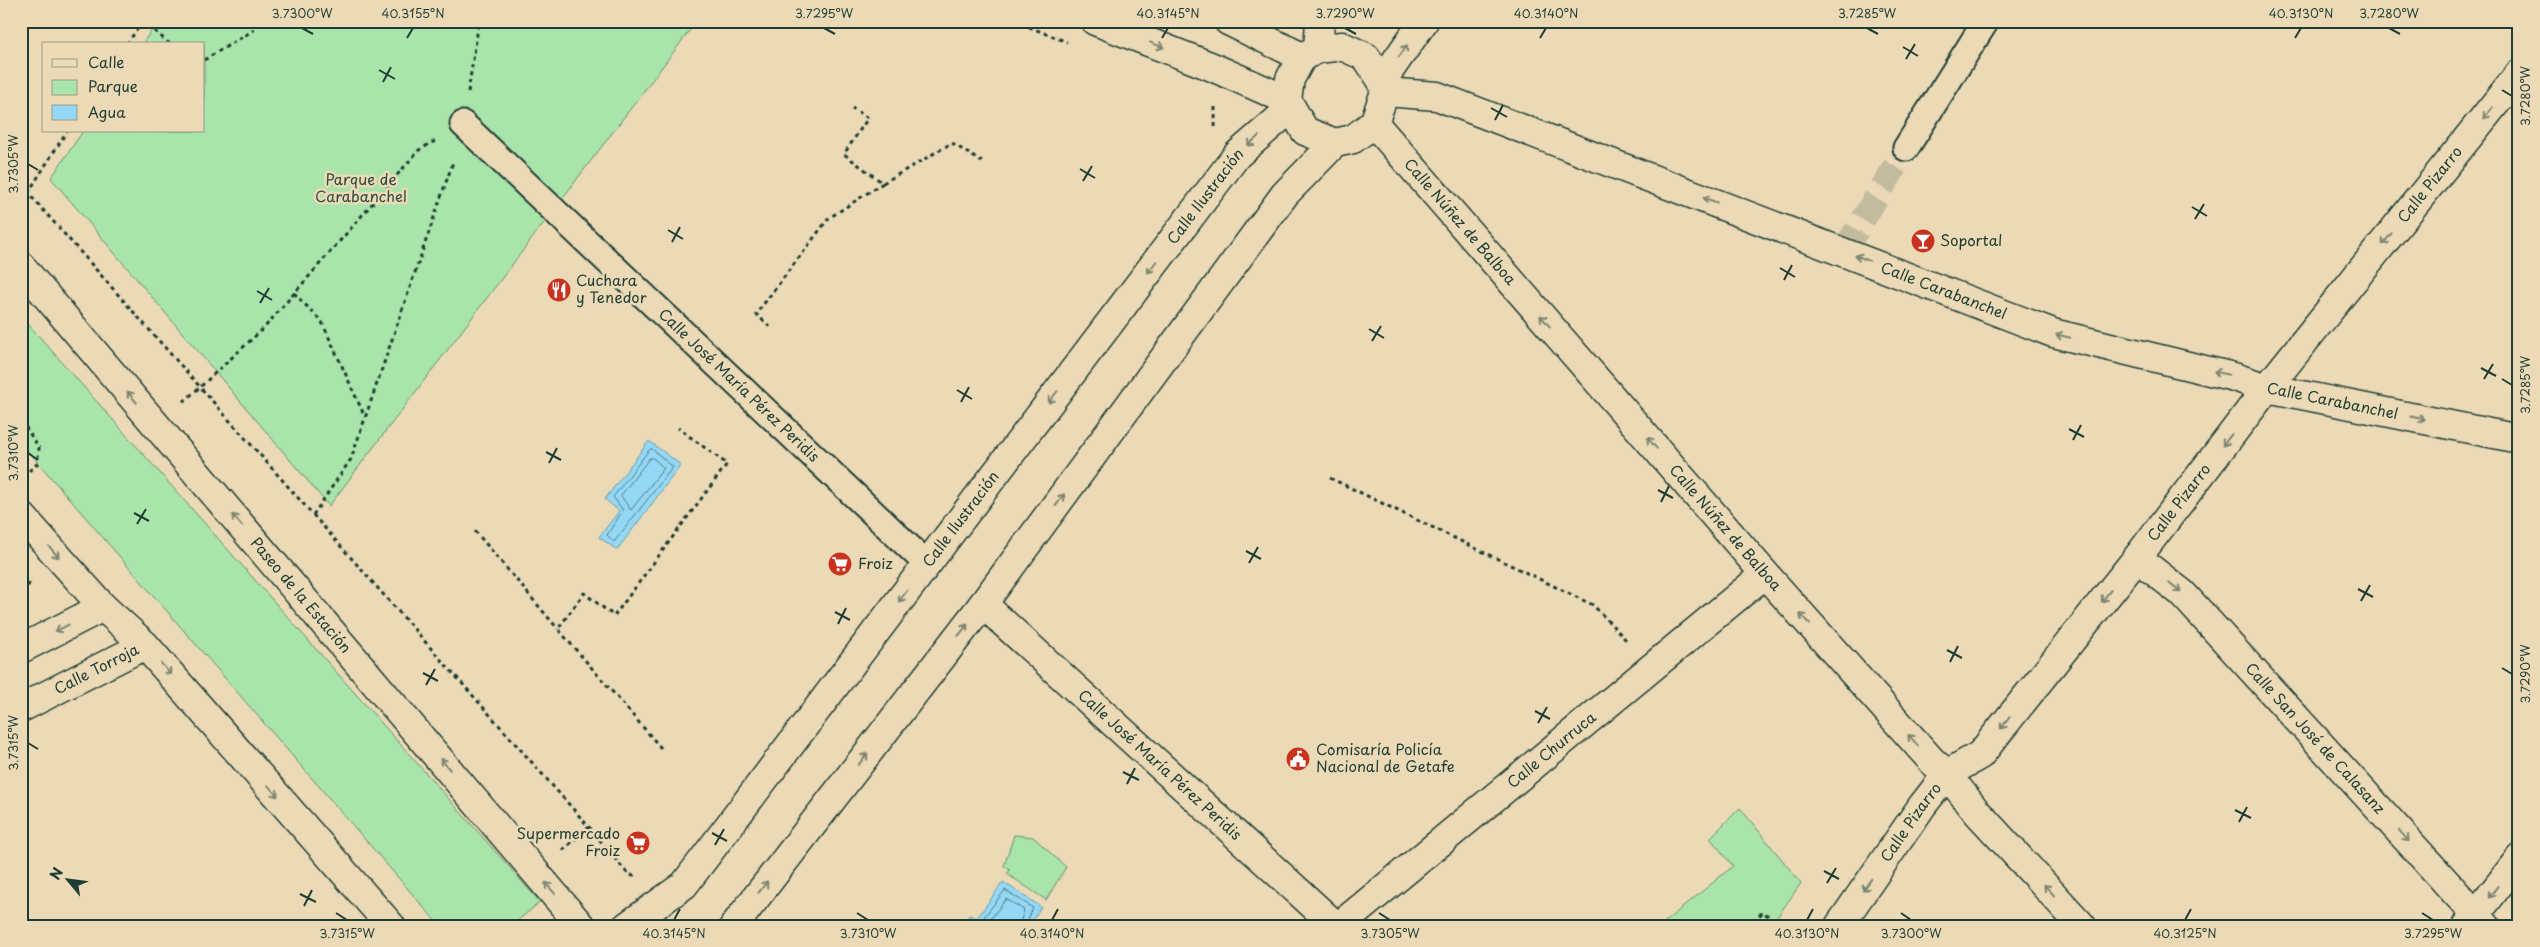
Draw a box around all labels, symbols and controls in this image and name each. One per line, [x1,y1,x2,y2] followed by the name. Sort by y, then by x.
[271,4,333,22] text: 3.7300°W
[381,4,445,22] text: 40.3155°N
[795,4,854,22] text: 3.7295°W
[1136,4,1200,22] text: 40.3145°N
[1315,4,1375,22] text: 3.7290°W
[1514,4,1578,22] text: 40.3140°N
[1838,4,1897,22] text: 3.7285°W
[2269,4,2333,22] text: 40.3130°N
[2359,4,2420,22] text: 3.7280°W
[1149,41,1164,51] one-way arrow
[42,42,205,132] legend
[1398,44,1408,58] one-way arrow
[88,50,125,73] text: Calle
[2516,65,2534,126] text: 3.7280°W
[88,74,138,97] text: Parque
[88,100,126,123] text: Agua
[2483,106,2494,119] one-way arrow
[4,134,22,194] text: 3.7305°W
[1247,135,1260,147] one-way arrow
[2391,141,2467,227] street label: Calle Pizarro
[1160,142,1248,248] street label: Calle Ilustración
[1399,153,1523,290] street label: Calle Núñez de Balboa
[315,167,407,207] park label: Parque de Carabanchel
[1703,195,1719,204] one-way arrow
[1910,228,1936,254] bar icon: Soportal
[1940,228,2002,251] place label: Soportal
[2381,233,2392,246] one-way arrow
[1855,253,1870,263] one-way arrow
[1878,255,2011,324] street label: Calle Carabanchel
[1146,260,1157,273] one-way arrow
[576,268,647,308] place label: Cuchara y Tenedor
[546,277,572,303] restaurant icon: Cuchara y Tenedor
[654,302,826,467] street label: Calle José María Pérez Peridis
[1540,314,1551,327] one-way arrow
[2055,331,2071,340] one-way arrow
[2516,355,2534,414] text: 3.7285°W
[2213,368,2229,377] one-way arrow
[2265,375,2400,424] street label: Calle Carabanchel
[126,390,138,403] one-way arrow
[1048,390,1059,403] one-way arrow
[2410,414,2426,423] one-way arrow
[4,424,22,481] text: 3.7310°W
[2222,433,2232,447] one-way arrow
[1646,437,1658,450] one-way arrow
[2141,458,2215,546] street label: Calle Pizarro
[1665,459,1788,596] street label: Calle Núñez de Balboa
[916,466,1004,571] street label: Calle Ilustración
[1054,494,1065,507] one-way arrow
[232,514,243,527] one-way arrow
[246,531,358,658] street label: Paseo de la Estación
[48,545,59,558] one-way arrow
[827,551,853,577] supermarket icon: Froiz
[858,551,893,574] place label: Froiz
[2169,582,2182,593] one-way arrow
[897,589,908,602] one-way arrow
[2101,589,2112,602] one-way arrow
[1799,612,1811,625] one-way arrow
[55,624,70,633] one-way arrow
[957,624,968,637] one-way arrow
[50,637,143,699] street label: Calle Torroja
[2516,644,2534,704] text: 3.7290°W
[2241,657,2391,818] street label: Calle San José de Calasanz
[160,662,171,675] one-way arrow
[1074,683,1248,845] street label: Calle José María Pérez Peridis
[1501,705,1601,793] street label: Calle Churruca
[4,714,22,771] text: 3.7315°W
[2000,716,2011,729] one-way arrow
[1908,734,1919,747] one-way arrow
[1316,737,1455,777] place label: Comisaría Policía Nacional de Getafe
[1285,746,1311,772] public building icon: Comisaría Policía Nacional de Getafe
[858,752,868,766] one-way arrow
[440,758,451,771] one-way arrow
[1874,777,1946,866] street label: Calle Pizarro
[267,785,279,798] one-way arrow
[517,821,620,861] place label: Supermercado Froiz
[2398,829,2410,842] one-way arrow
[625,830,651,856] supermarket icon: Supermercado Froiz
[42,854,92,904] north arrow
[44,864,68,883] text: N
[1862,878,1872,892] one-way arrow
[545,881,556,894] one-way arrow
[758,881,769,894] one-way arrow
[2043,883,2055,896] one-way arrow
[2487,885,2498,898] one-way arrow
[319,924,376,942] text: 3.7315°W
[642,924,706,942] text: 40.3145°N
[840,924,897,942] text: 3.7310°W
[1020,924,1084,942] text: 40.3140°N
[1360,924,1420,942] text: 3.7305°W
[1775,924,1839,942] text: 40.3130°N
[1880,924,1942,942] text: 3.7300°W
[2153,924,2217,942] text: 40.3125°N
[2404,924,2463,942] text: 3.7295°W

